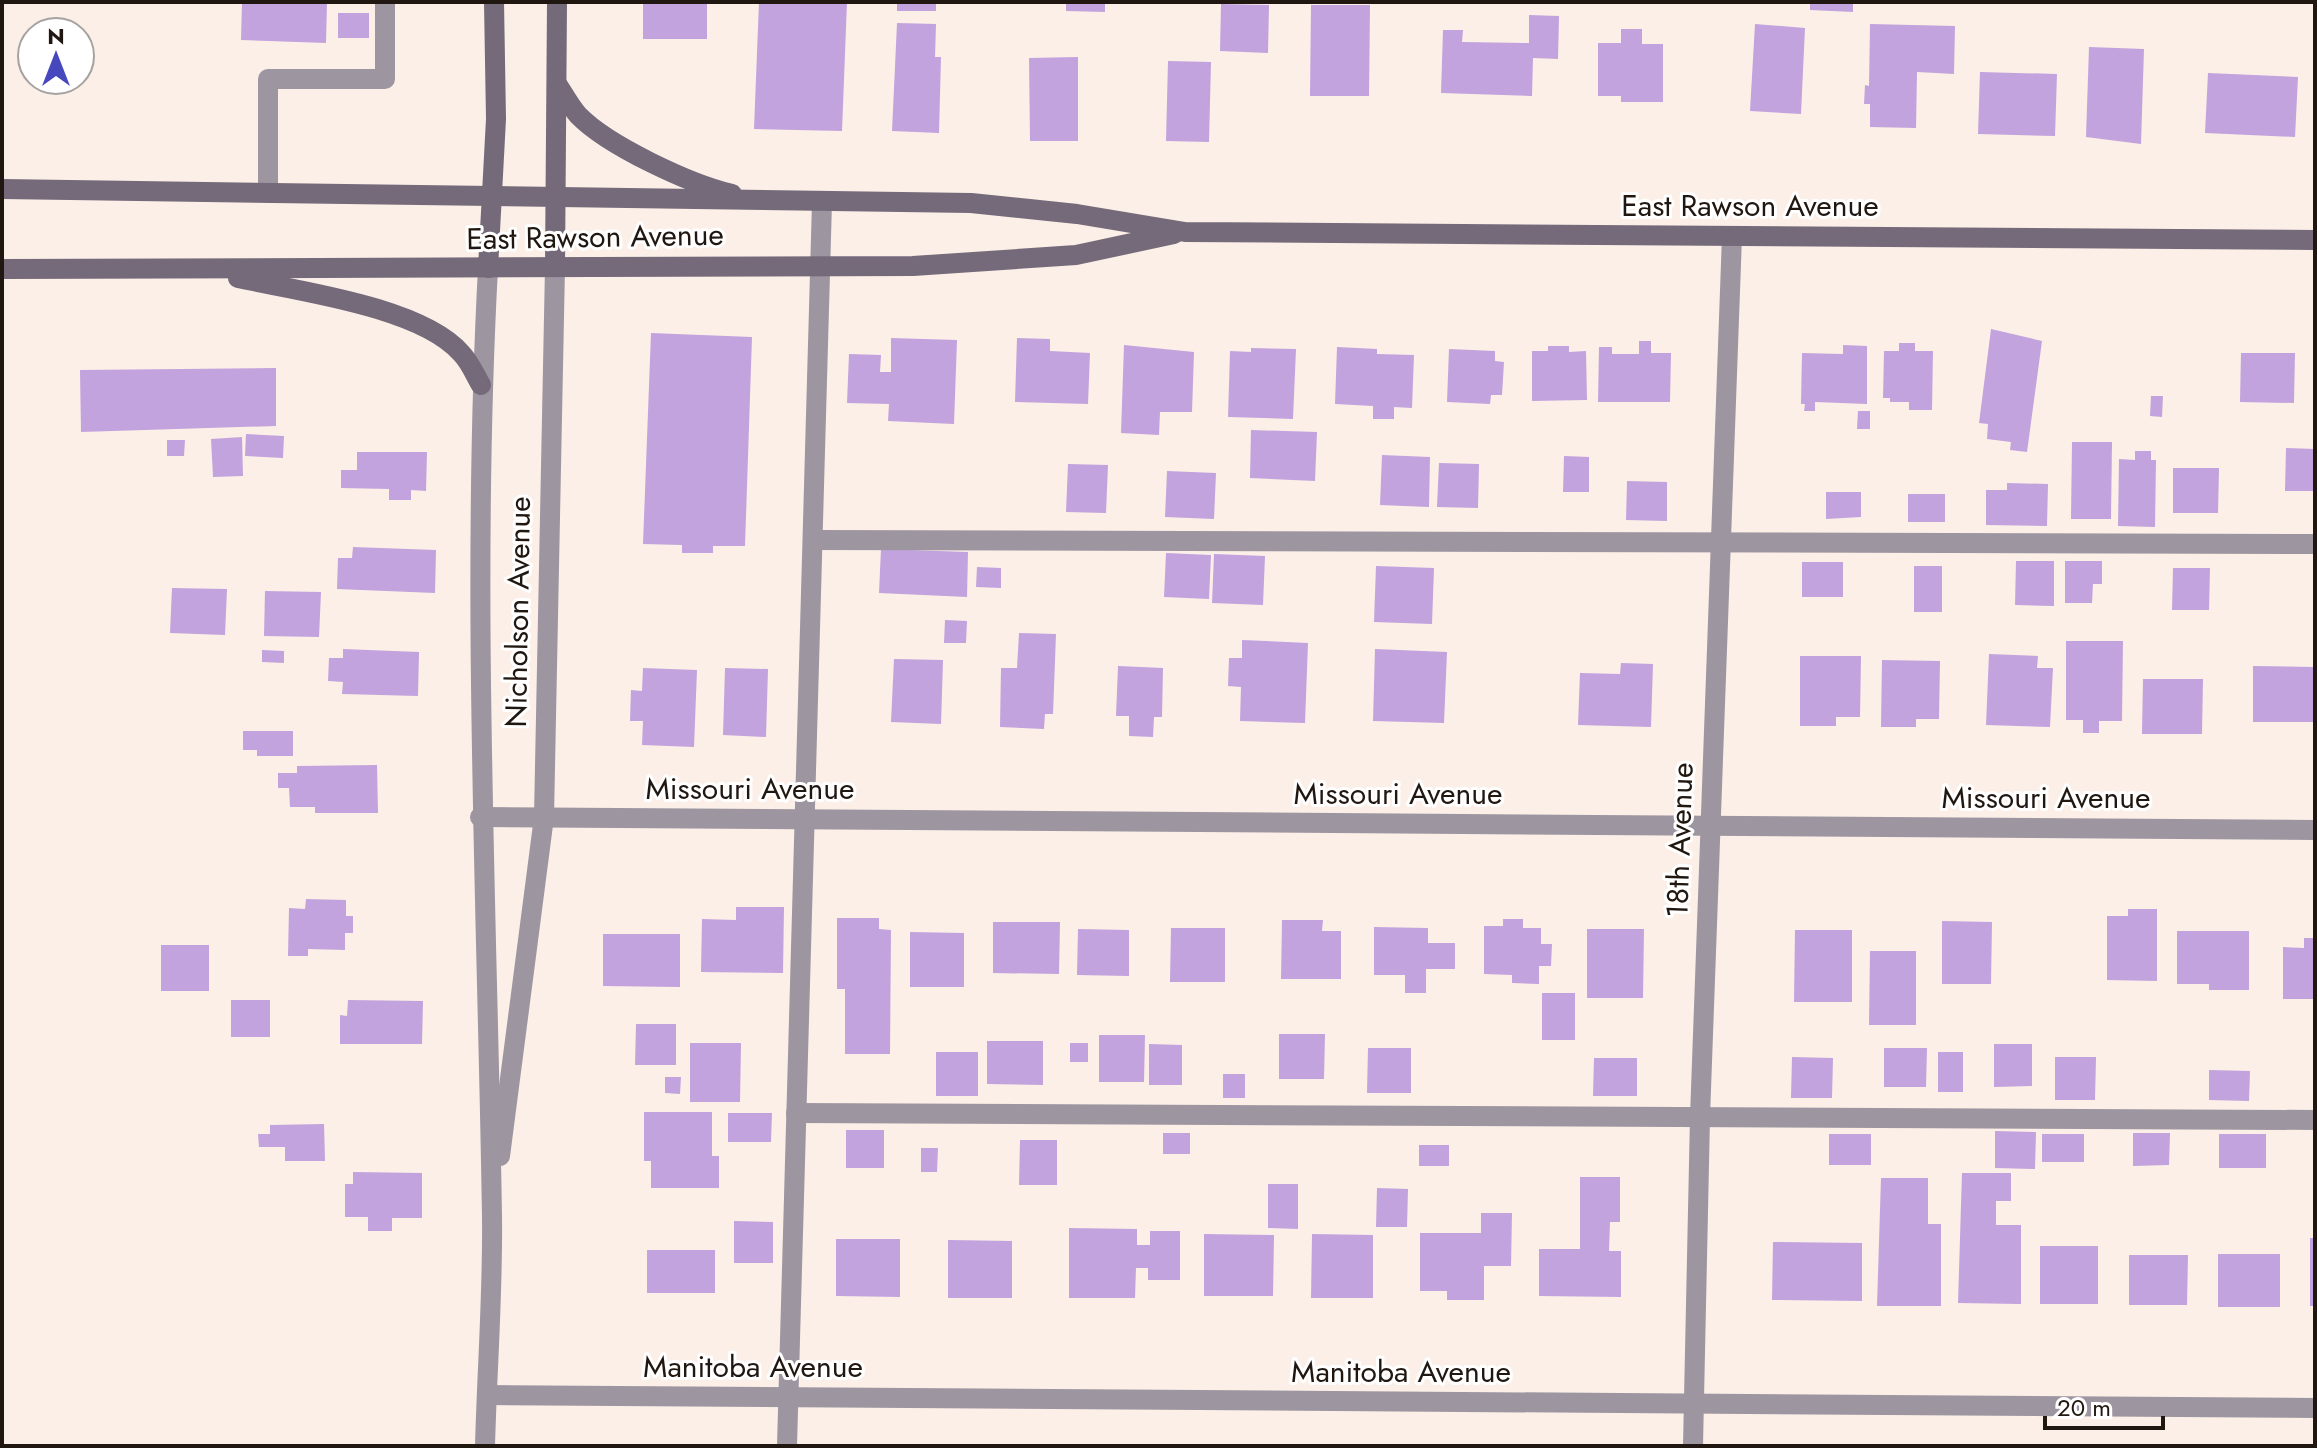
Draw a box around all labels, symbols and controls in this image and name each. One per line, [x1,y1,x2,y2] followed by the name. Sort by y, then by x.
[16,16,96,96] north arrow
[47,20,65,52] text: N
[1621,184,1879,227] street label: East Rawson Avenue
[466,213,724,260] street label: East Rawson Avenue
[494,496,541,728] street label: Nicholson Avenue
[1655,762,1704,918] street label: 18th Avenue
[646,767,854,810] street label: Missouri Avenue
[1294,772,1502,815] street label: Missouri Avenue
[1942,776,2150,819] street label: Missouri Avenue
[643,1345,863,1388] street label: Manitoba Avenue
[1291,1350,1511,1393] street label: Manitoba Avenue
[2045,1380,2163,1430] scale bar
[2057,1390,2111,1425] text: 20 m

